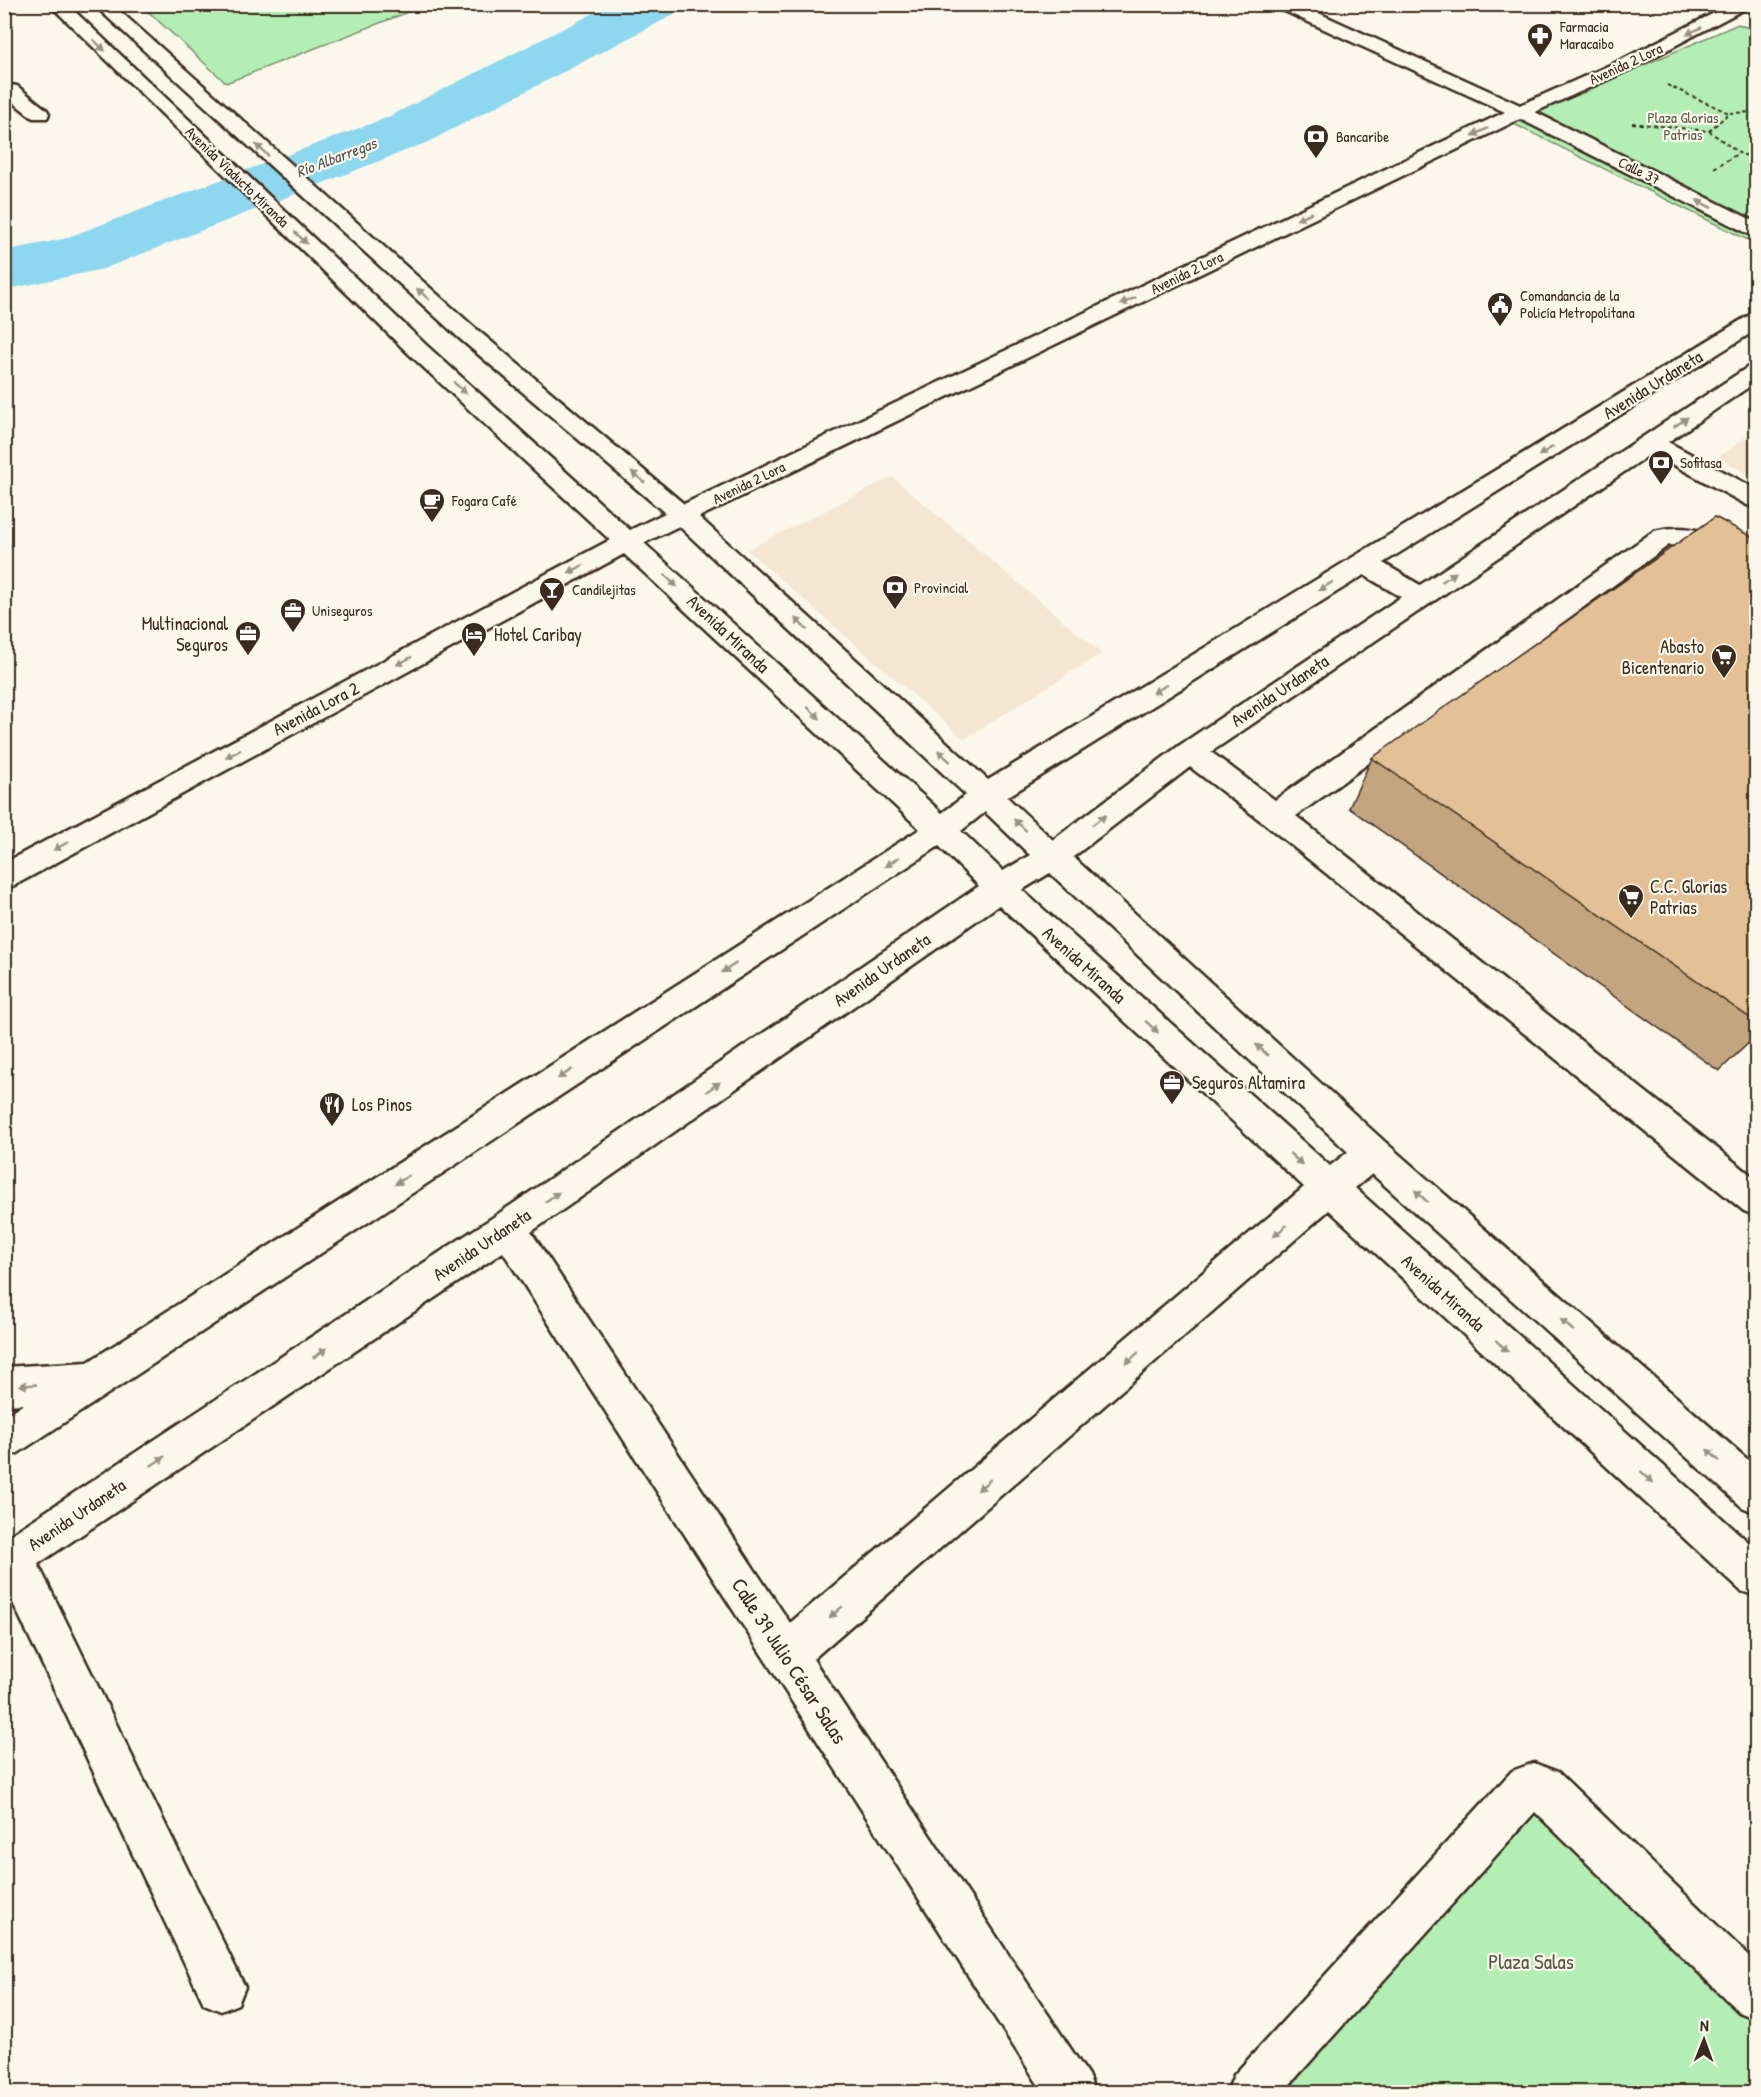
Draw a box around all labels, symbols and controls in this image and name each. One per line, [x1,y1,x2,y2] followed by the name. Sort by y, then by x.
[1559,16,1614,54] place label: Farmacia Maracaibo
[1525,21,1555,59] pharmacy icon: Farmacia Maracaibo
[1685,26,1702,35] one-way arrow
[1586,37,1666,90] street label: Avenida 2 Lora
[92,38,107,52] one-way arrow
[1648,107,1719,145] park label: Plaza Glorias Patrias
[181,121,294,232] street label: Avenida Viaducto Miranda
[1301,122,1331,160] bank icon: Bancaribe
[1336,126,1389,147] place label: Bancaribe
[1471,127,1488,136] one-way arrow
[293,131,381,182] water label: Río Albarregas
[255,143,270,157] one-way arrow
[1615,151,1664,190] street label: Calle 37
[1696,199,1713,209] one-way arrow
[1295,212,1312,221] one-way arrow
[293,231,308,244] one-way arrow
[1147,246,1227,299] street label: Avenida 2 Lora
[1520,285,1635,323] place label: Comandancia de la Policía Metropolitana
[416,288,431,301] one-way arrow
[1485,290,1515,328] public building icon: Comandancia de la Policía Metropolitana
[1120,296,1137,305] one-way arrow
[1598,344,1707,425] street label: Avenida Urdaneta
[453,381,468,395] one-way arrow
[1672,416,1688,428] one-way arrow
[1538,446,1554,457] one-way arrow
[1646,448,1676,486] bank icon: Sofitasa
[1680,452,1722,473] place label: Sofitasa
[709,456,789,509] street label: Avenida 2 Lora
[630,471,646,484] one-way arrow
[417,486,447,524] cafe icon: Fogara Café
[451,490,517,511] place label: Fogara Café
[567,564,584,574] one-way arrow
[1441,572,1457,583] one-way arrow
[880,573,910,611] bank icon: Provincial
[663,574,678,588] one-way arrow
[537,575,567,613] bar icon: Candilejitas
[914,577,968,598] place label: Provincial
[572,579,636,600] place label: Candilejitas
[1318,581,1334,592] one-way arrow
[682,589,775,678] street label: Avenida Miranda
[278,596,308,634] office icon: Uniseguros
[312,600,373,621] place label: Uniseguros
[142,611,228,657] place label: Multinacional Seguros
[793,617,808,631] one-way arrow
[233,619,263,657] office icon: Multinacional Seguros
[459,620,489,658] hotel icon: Hotel Caribay
[494,622,582,647] place label: Hotel Caribay
[1622,634,1704,680] place label: Abasto Bicentenario
[1709,642,1739,680] supermarket icon: Abasto Bicentenario
[1226,649,1334,733] street label: Avenida Urdaneta
[396,656,413,666] one-way arrow
[268,675,364,742] street label: Avenida Lora 2
[1152,683,1168,694] one-way arrow
[806,706,821,719] one-way arrow
[224,749,241,759] one-way arrow
[937,749,951,763] one-way arrow
[1091,814,1107,827] one-way arrow
[1013,819,1027,833] one-way arrow
[52,841,69,851] one-way arrow
[884,856,900,867] one-way arrow
[1650,874,1727,920] place label: C.C. Glorias Patrias
[1616,882,1646,920] supermarket icon: C.C. Glorias Patrias
[1037,920,1132,1009] street label: Avenida Miranda
[828,927,935,1012] street label: Avenida Urdaneta
[721,962,737,974] one-way arrow
[1144,1020,1159,1034] one-way arrow
[1254,1043,1269,1057] one-way arrow
[557,1068,573,1079] one-way arrow
[1157,1068,1187,1106] office icon: Seguros Altamira
[1192,1070,1305,1095] place label: Seguros Altamira
[704,1081,720,1093] one-way arrow
[317,1090,347,1128] restaurant icon: Los Pinos
[352,1092,412,1117] place label: Los Pinos
[1288,1152,1303,1166] one-way arrow
[393,1175,410,1186] one-way arrow
[1414,1190,1429,1203] one-way arrow
[544,1192,560,1203] one-way arrow
[428,1203,536,1287] street label: Avenida Urdaneta
[1272,1224,1288,1237] one-way arrow
[1396,1248,1491,1337] street label: Avenida Miranda
[1560,1319,1575,1332] one-way arrow
[1495,1339,1510,1353] one-way arrow
[312,1347,328,1359] one-way arrow
[1124,1351,1140,1364] one-way arrow
[18,1380,37,1390] one-way arrow
[1706,1449,1721,1462] one-way arrow
[150,1456,166,1467] one-way arrow
[1639,1470,1654,1483] one-way arrow
[23,1473,131,1557] street label: Avenida Urdaneta
[976,1478,992,1491] one-way arrow
[725,1572,854,1749] street label: Calle 39 Julio César Salas
[828,1605,844,1618] one-way arrow
[1488,1947,1574,1976] park label: Plaza Salas
[1674,2010,1734,2070] north arrow
[1700,2014,1709,2036] text: N

